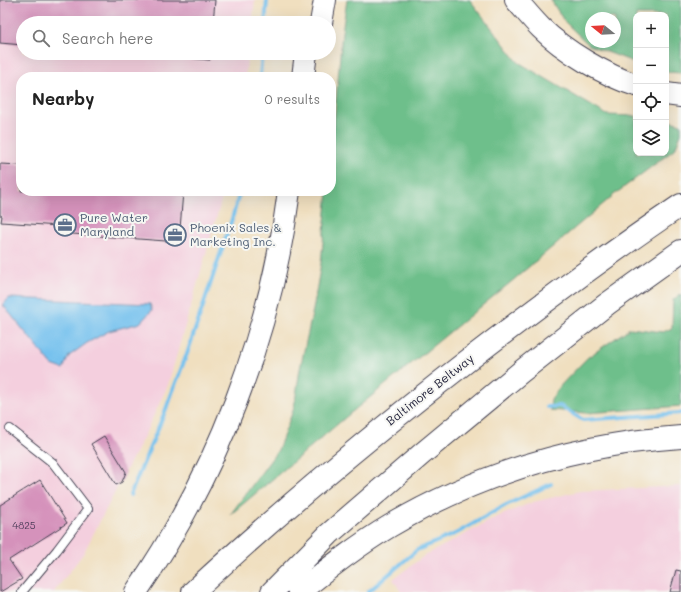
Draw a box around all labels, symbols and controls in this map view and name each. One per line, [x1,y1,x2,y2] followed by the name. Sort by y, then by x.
[585,12,621,48] north arrow
[633,12,669,156] map controls
[633,12,669,48] button: +
[16,16,336,60] search box
[30,27,52,49] icon: search
[62,28,153,48] text: Search here
[633,48,669,84] button: −
[633,84,669,120] button: locate
[32,87,94,109] text: Nearby
[265,90,320,107] text: 0 results
[633,120,669,156] button: layers
[80,209,148,239] place label: Pure Water Maryland
[52,212,78,238] office icon: Pure Water Maryland
[190,219,282,249] place label: Phoenix Sales & Marketing Inc.
[162,222,188,248] office icon: Phoenix Sales & Marketing Inc.
[382,350,477,428] street label: Baltimore Beltway
[12,518,36,532] house number: 4825

